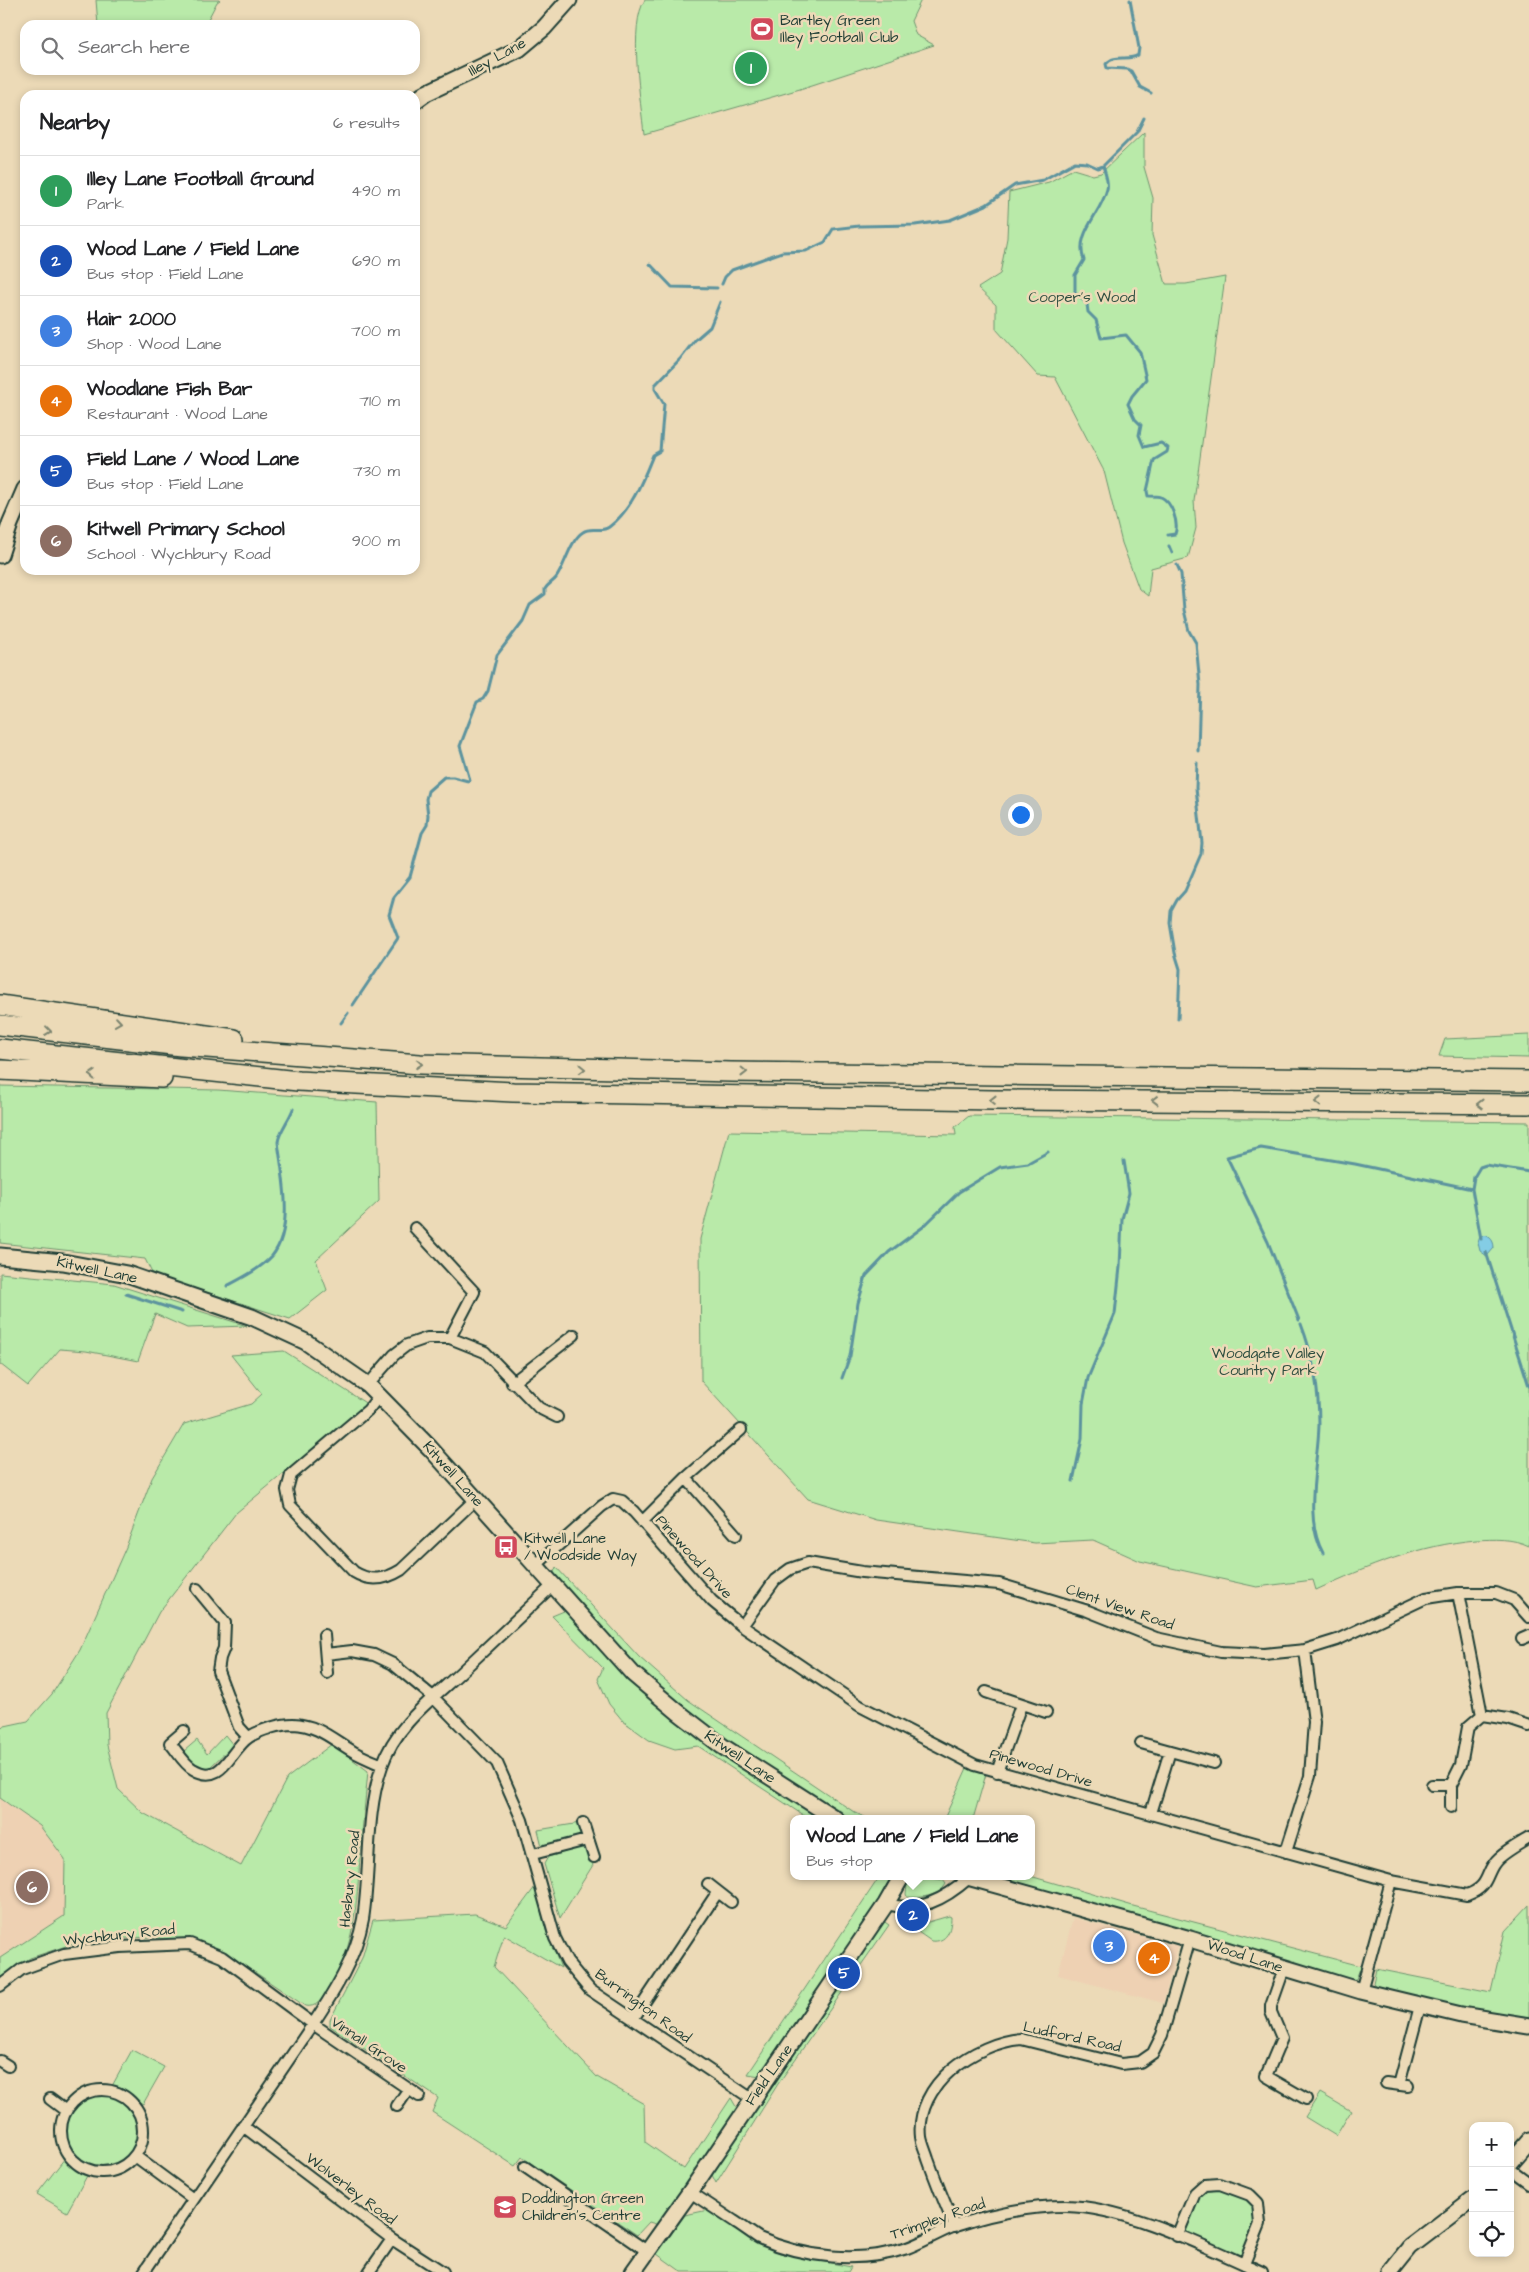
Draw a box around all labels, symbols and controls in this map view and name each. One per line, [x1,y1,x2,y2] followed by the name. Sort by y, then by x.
[780,10,899,49] place label: Bartley Green Illey Football Club
[749,16,775,42] sports icon: Bartley Green Illey Football Club
[20,20,420,75] search box
[464,33,530,82] street label: Illey Lane
[38,34,66,62] icon: search
[78,34,190,61] text: Search here
[735,49,767,87] pin: 1
[40,108,110,137] text: Nearby
[333,112,400,134] text: 6 results
[87,166,314,193] text: Illey Lane Football Ground
[55,180,57,202] text: 1
[351,180,400,202] text: 490 m
[87,193,124,215] text: Park
[87,236,299,263] text: Wood Lane / Field Lane
[51,250,61,272] text: 2
[352,250,400,272] text: 690 m
[87,263,244,285] text: Bus stop · Field Lane
[1029,287,1136,308] park label: Cooper's Wood
[87,306,176,333] text: Hair 2000
[52,320,60,342] text: 3
[351,320,400,342] text: 700 m
[87,333,222,355] text: Shop · Wood Lane
[87,376,252,403] text: Woodlane Fish Bar
[51,390,61,412] text: 4
[359,390,400,412] text: 710 m
[87,403,268,425] text: Restaurant · Wood Lane
[87,446,299,473] text: Field Lane / Wood Lane
[50,460,62,482] text: 5
[353,460,400,482] text: 730 m
[87,473,244,495] text: Bus stop · Field Lane
[87,516,285,543] text: Kitwell Primary School
[51,530,61,552] text: 6
[352,530,400,552] text: 900 m
[87,543,271,565] text: School · Wychbury Road
[1008,802,1034,828] your location
[114,1016,122,1027] one-way arrow
[44,1026,53,1036] one-way arrow
[416,1058,424,1069] one-way arrow
[578,1064,586,1074] one-way arrow
[741,1067,749,1077] one-way arrow
[87,1070,95,1080] one-way arrow
[989,1095,996,1105] one-way arrow
[1151,1095,1159,1105] one-way arrow
[1314,1096,1322,1107] one-way arrow
[1476,1099,1484,1109] one-way arrow
[55,1251,139,1289] street label: Kitwell Lane
[1212,1343,1324,1382] park label: Woodgate Valley Country Park
[418,1436,488,1512] street label: Kitwell Lane
[651,1510,737,1604] street label: Pinewood Drive
[524,1528,637,1567] place label: Kitwell Lane / Woodside Way
[493,1534,519,1560] bus stop icon: Kitwell Lane / Woodside Way
[1063,1579,1177,1635] street label: Clent View Road
[700,1725,780,1789] street label: Kitwell Lane
[987,1743,1095,1793] street label: Pinewood Drive
[790,1815,1035,1880] popup
[806,1823,1019,1850] text: Wood Lane / Field Lane
[334,1829,367,1929] street label: Hasbury Road
[806,1850,873,1872] text: Bus stop
[16,1868,48,1906] pin: 6
[897,1896,929,1934] pin: 2
[62,1919,176,1952] street label: Wychbury Road
[1093,1927,1125,1965] pin: 3
[1205,1934,1285,1978] street label: Wood Lane
[1138,1939,1170,1977] pin: 4
[828,1954,860,1992] pin: 5
[590,1964,696,2049] street label: Burrington Road
[327,2012,411,2078] street label: Vinnall Grove
[1021,2016,1123,2058] street label: Ludford Road
[740,2040,798,2110] street label: Field Lane
[1469,2122,1514,2257] map controls
[1469,2122,1514,2167] button: +
[301,2148,401,2231] street label: Wolverley Road
[1469,2167,1514,2212] button: −
[522,2188,644,2226] place label: Doddington Green Children's Centre
[888,2193,989,2246] street label: Trimpley Road
[492,2194,518,2220] school or university icon: Doddington Green Children's Centre
[1469,2212,1514,2257] button: locate

